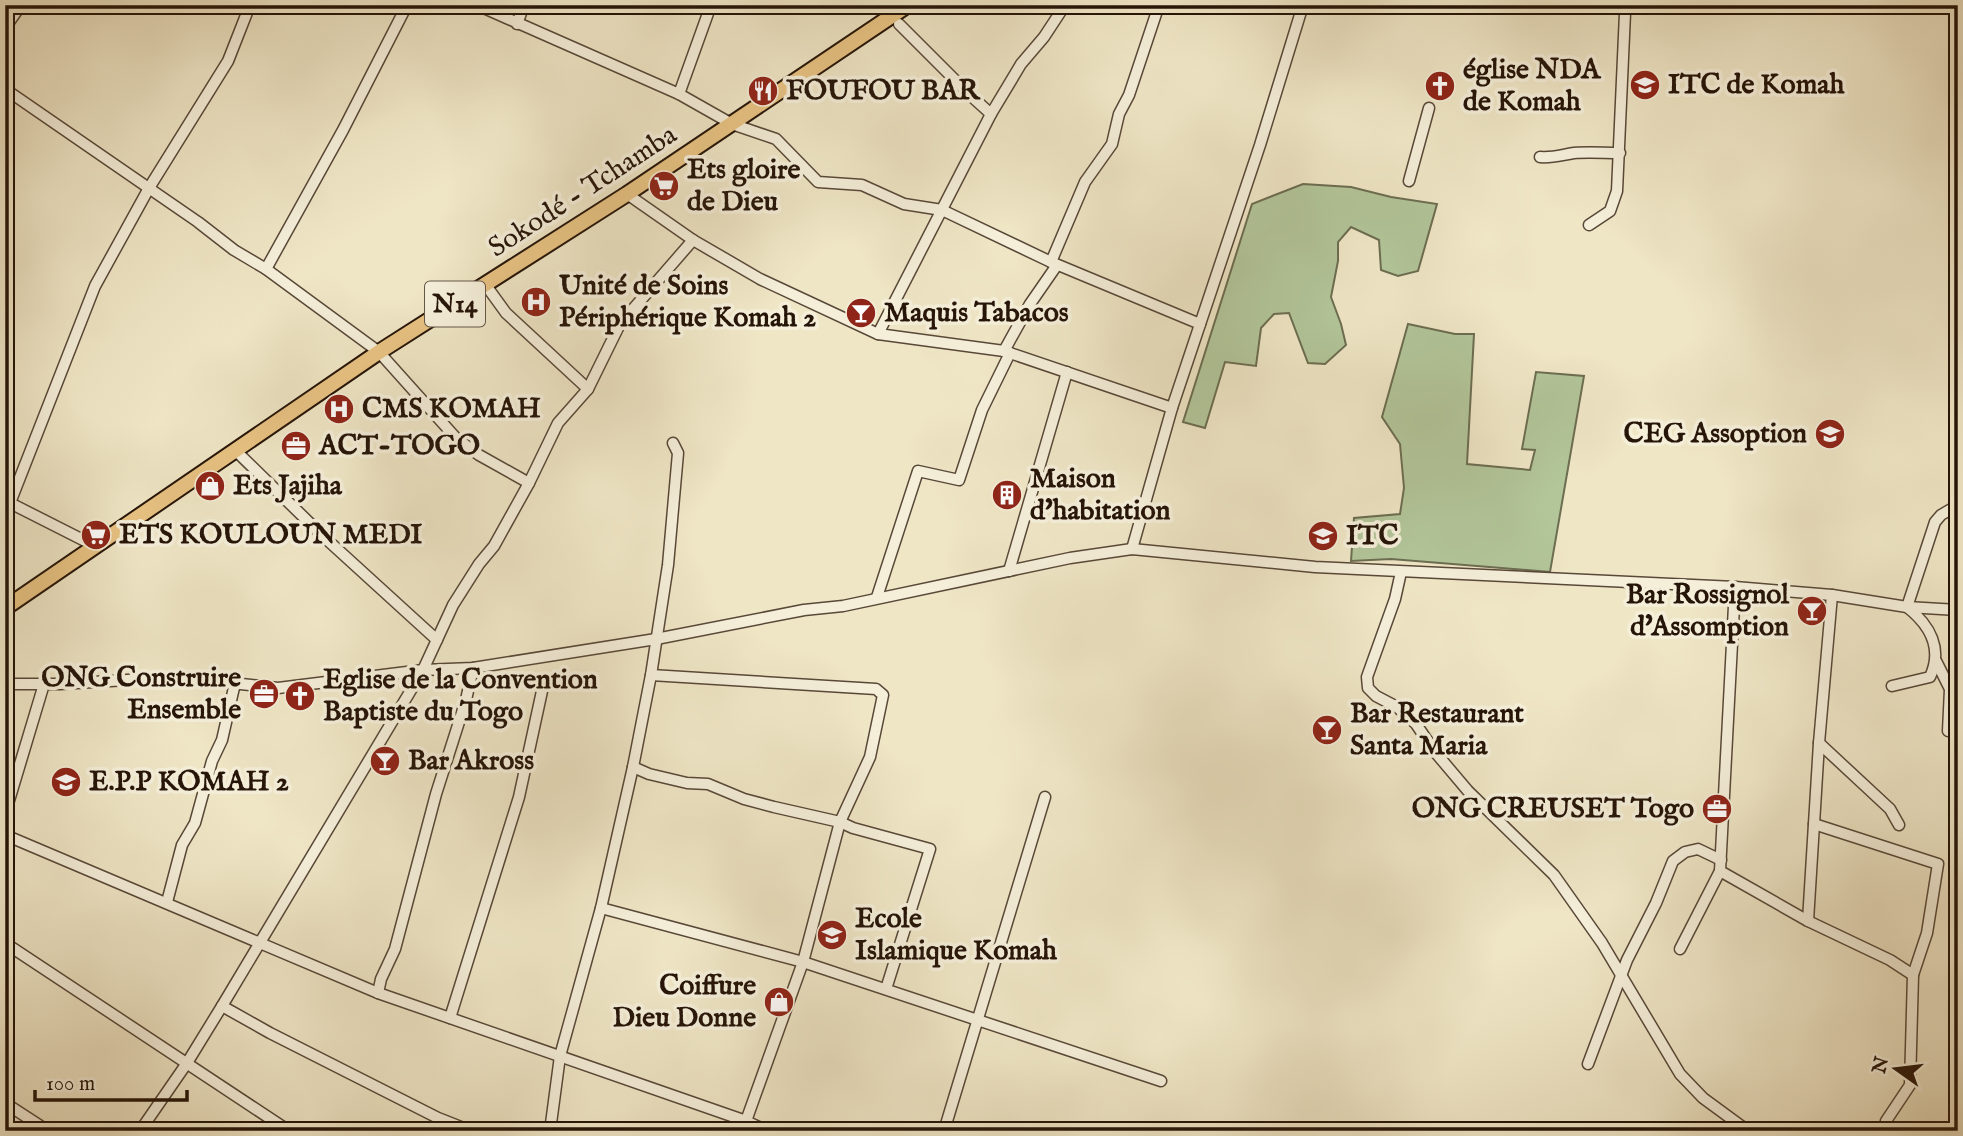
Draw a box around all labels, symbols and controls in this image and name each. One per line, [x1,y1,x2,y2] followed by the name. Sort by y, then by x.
[1463,53,1601,120] place label: église NDA de Komah
[1628,68,1662,102] school or university icon: ITC de Komah
[1668,68,1845,103] place label: ITC de Komah
[1423,69,1457,103] church icon: église NDA de Komah
[746,74,780,108] restaurant icon: FOUFOU BAR
[786,74,981,109] place label: FOUFOU BAR
[482,118,685,266] street label: Sokodé - Tchamba
[687,153,800,220] place label: Ets gloire de Dieu
[647,169,681,203] supermarket icon: Ets gloire de Dieu
[559,269,816,336] place label: Unité de Soins Périphérique Komah 2
[425,282,485,326] road number: N14
[519,285,553,319] hospital icon: Unité de Soins Périphérique Komah 2
[844,296,878,330] bar icon: Maquis Tabacos
[884,296,1069,331] place label: Maquis Tabacos
[322,392,356,426] hospital icon: CMS KOMAH
[362,392,541,427] place label: CMS KOMAH
[1623,417,1807,452] place label: CEG Assoption
[1813,417,1847,451] school or university icon: CEG Assoption
[279,429,313,463] office icon: ACT-TOGO
[318,429,480,464] place label: ACT-TOGO
[1030,462,1171,529] place label: Maison d'habitation
[193,469,227,503] shop icon: Ets Jajiha
[233,469,343,504] place label: Ets Jajiha
[990,478,1024,512] building icon: Maison d'habitation
[79,518,113,552] supermarket icon: ETS KOULOUN MEDI
[119,518,422,553] place label: ETS KOULOUN MEDI
[1306,519,1340,553] school or university icon: ITC
[1346,519,1398,554] place label: ITC
[1626,578,1790,645] place label: Bar Rossignol d'Assomption
[1795,594,1829,628] bar icon: Bar Rossignol d'Assomption
[41,661,241,728] place label: ONG Construire Ensemble
[323,663,598,730] place label: Eglise de la Convention Baptiste du Togo
[247,677,281,711] office icon: ONG Construire Ensemble
[283,679,317,713] church icon: Eglise de la Convention Baptiste du Togo
[1350,697,1524,764] place label: Bar Restaurant Santa Maria
[1310,713,1344,747] bar icon: Bar Restaurant Santa Maria
[368,744,402,778] bar icon: Bar Akross
[408,744,534,779] place label: Bar Akross
[49,765,83,799] school or university icon: E.P.P KOMAH 2
[89,765,289,800] place label: E.P.P KOMAH 2
[1412,792,1694,827] place label: ONG CREUSET Togo
[1700,792,1734,826] office icon: ONG CREUSET Togo
[855,902,1058,969] place label: Ecole Islamique Komah
[815,918,849,952] school or university icon: Ecole Islamique Komah
[613,969,756,1036] place label: Coiffure Dieu Donne
[762,985,796,1019] shop icon: Coiffure Dieu Donne
[1862,1034,1932,1104] north arrow
[1868,1054,1895,1077] text: N
[35,1059,187,1103] scale bar
[46,1071,95,1098] text: 100 m

